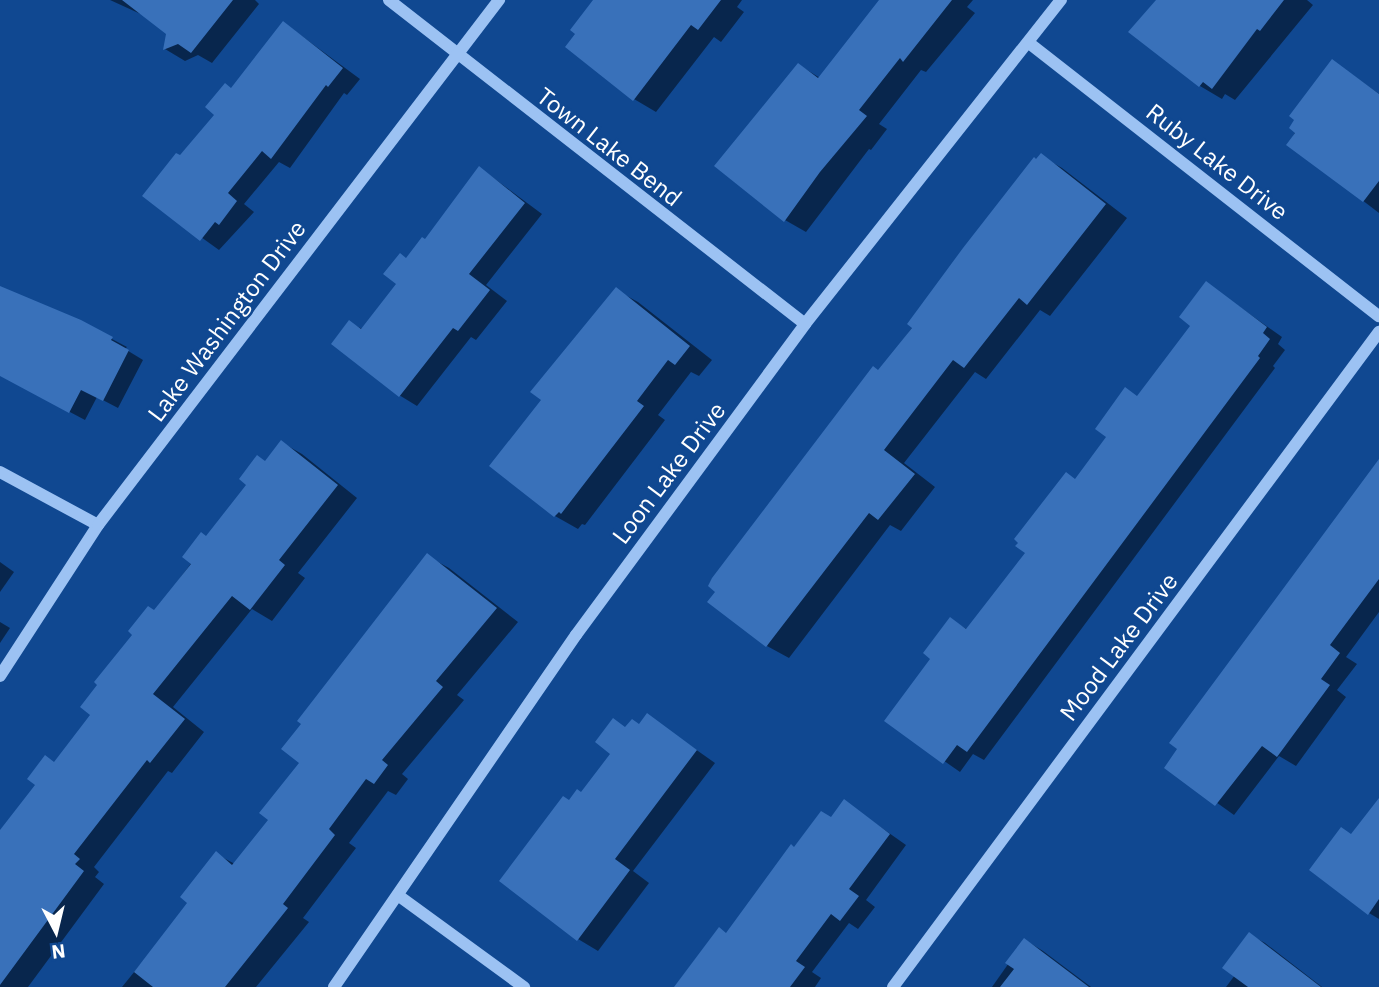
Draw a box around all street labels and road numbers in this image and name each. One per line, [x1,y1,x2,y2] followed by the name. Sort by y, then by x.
[531,82,687,212] street label: Town Lake Bend
[1140,98,1294,226] street label: Ruby Lake Drive
[142,215,312,427] street label: Lake Washington Drive
[606,397,732,549] street label: Loon Lake Drive
[1054,567,1184,727] street label: Mood Lake Drive

